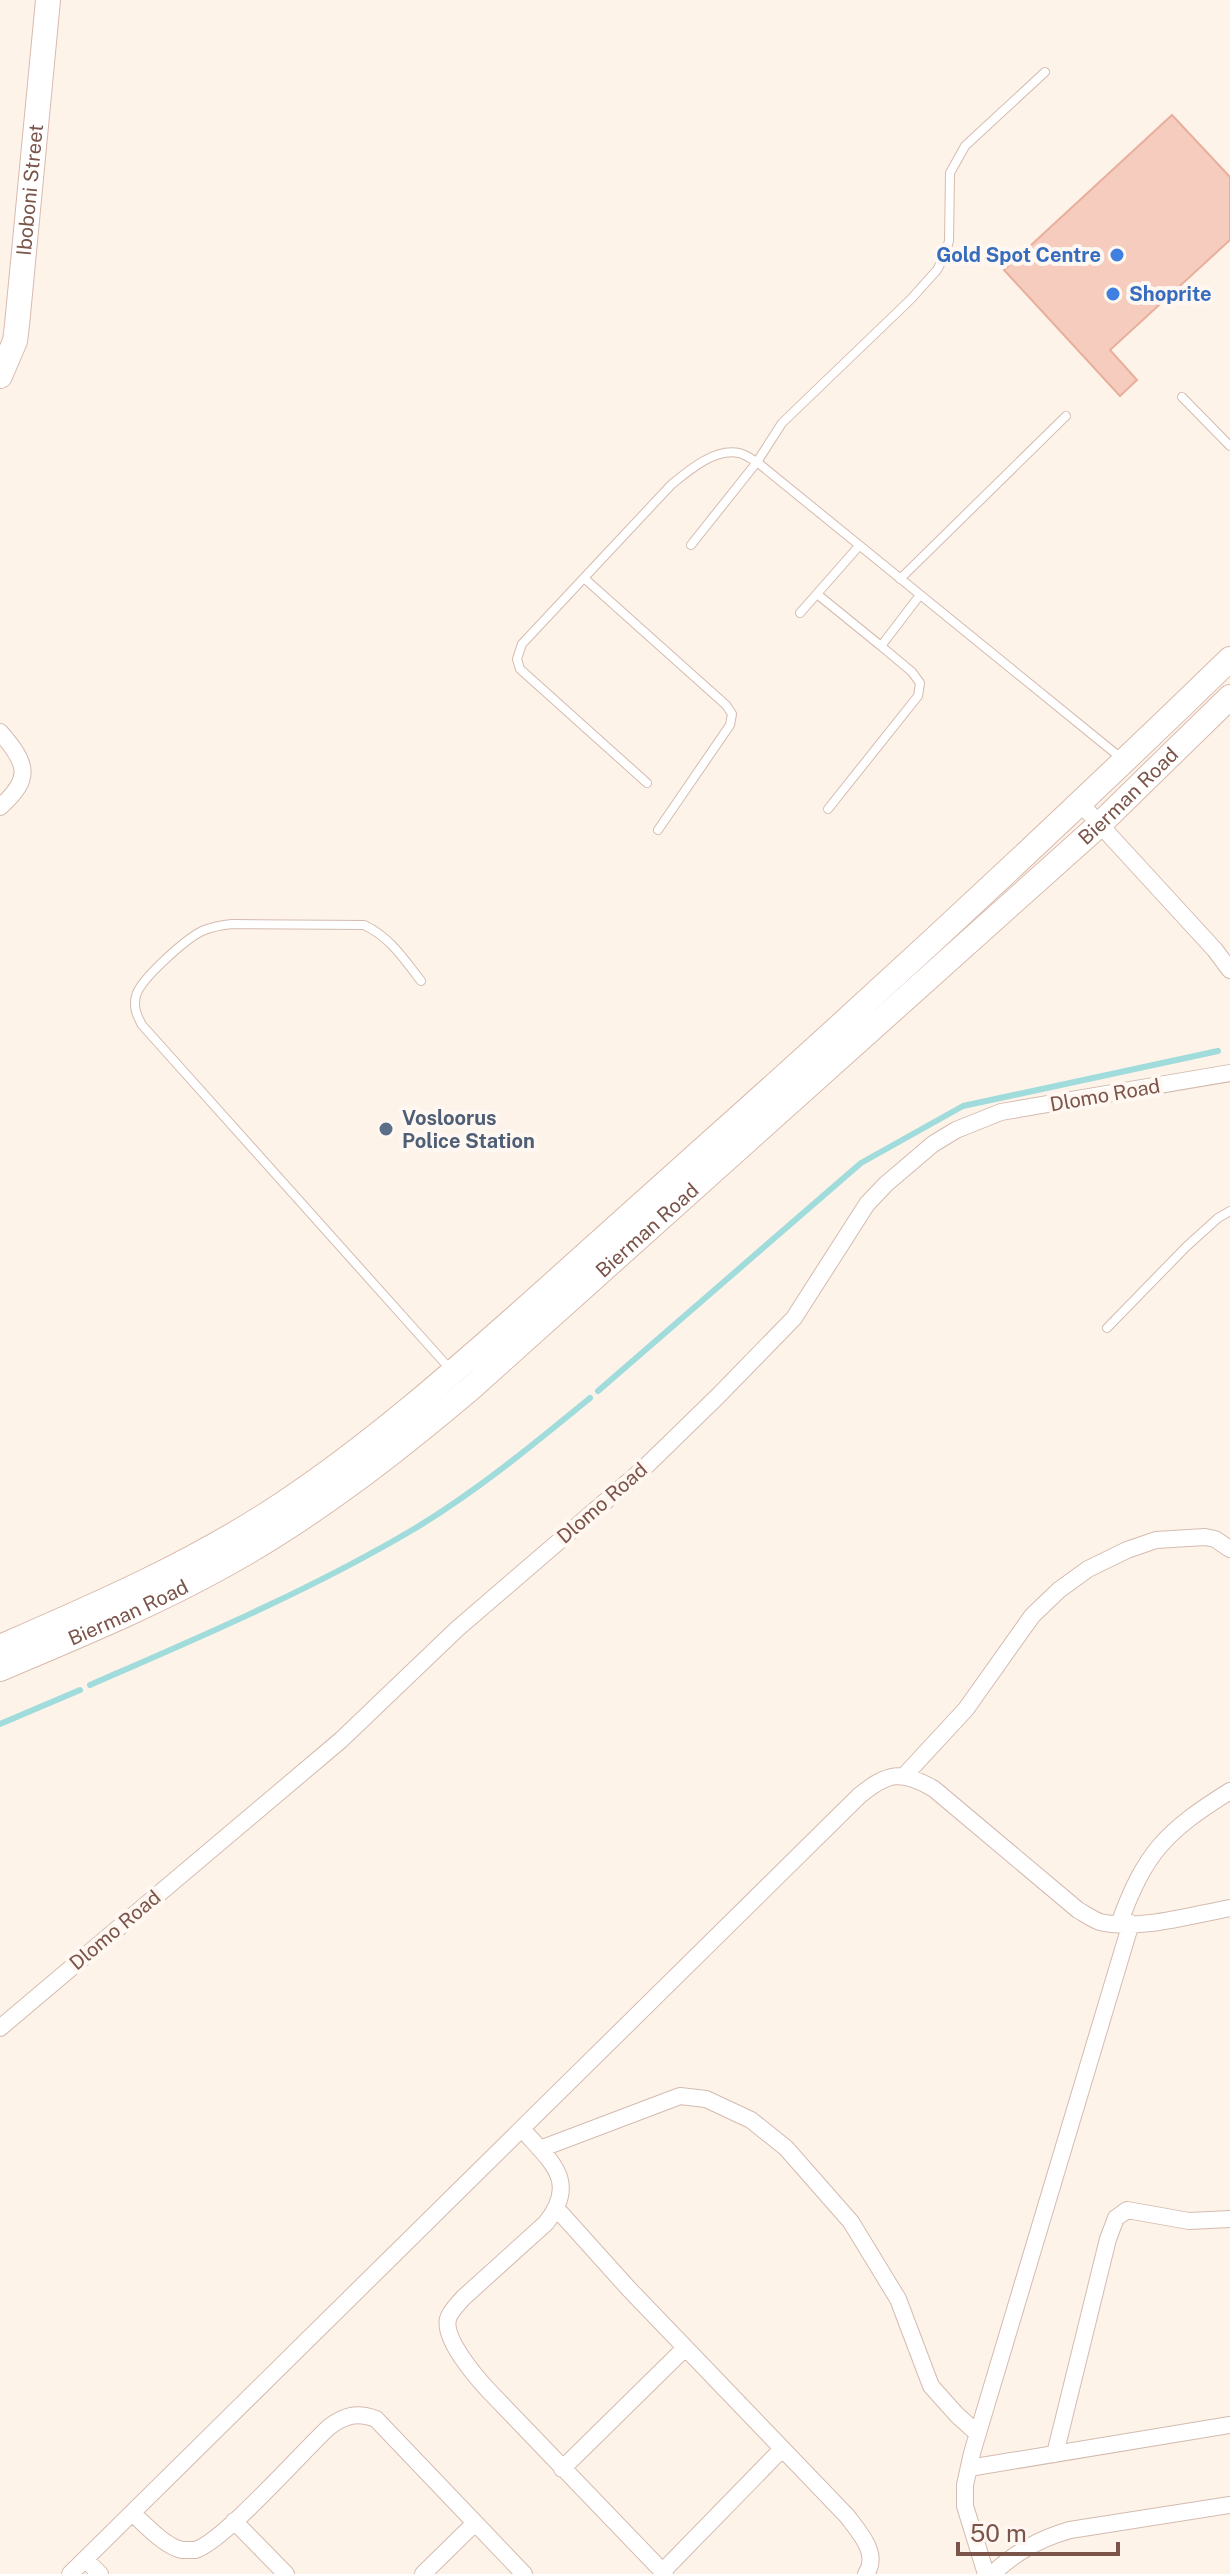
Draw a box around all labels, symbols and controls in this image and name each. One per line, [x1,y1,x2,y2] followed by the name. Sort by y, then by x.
[12,123,48,257] street label: Iboboni Street
[936,243,1101,267] place label: Gold Spot Centre
[1108,246,1126,264] marker: Gold Spot Centre
[1129,282,1211,306] place label: Shoprite
[1104,285,1122,303] marker: Shoprite
[1073,742,1183,850] street label: Bierman Road
[1048,1074,1162,1116] street label: Dlomo Road
[402,1106,535,1153] place label: Vosloorus Police Station
[377,1120,395,1138] marker: Vosloorus Police Station
[591,1178,703,1282] street label: Bierman Road
[552,1457,652,1549] street label: Dlomo Road
[64,1574,192,1651] street label: Bierman Road
[65,1885,165,1975] street label: Dlomo Road
[958,2506,1118,2556] scale bar
[970,2519,1027,2547] text: 50 m

